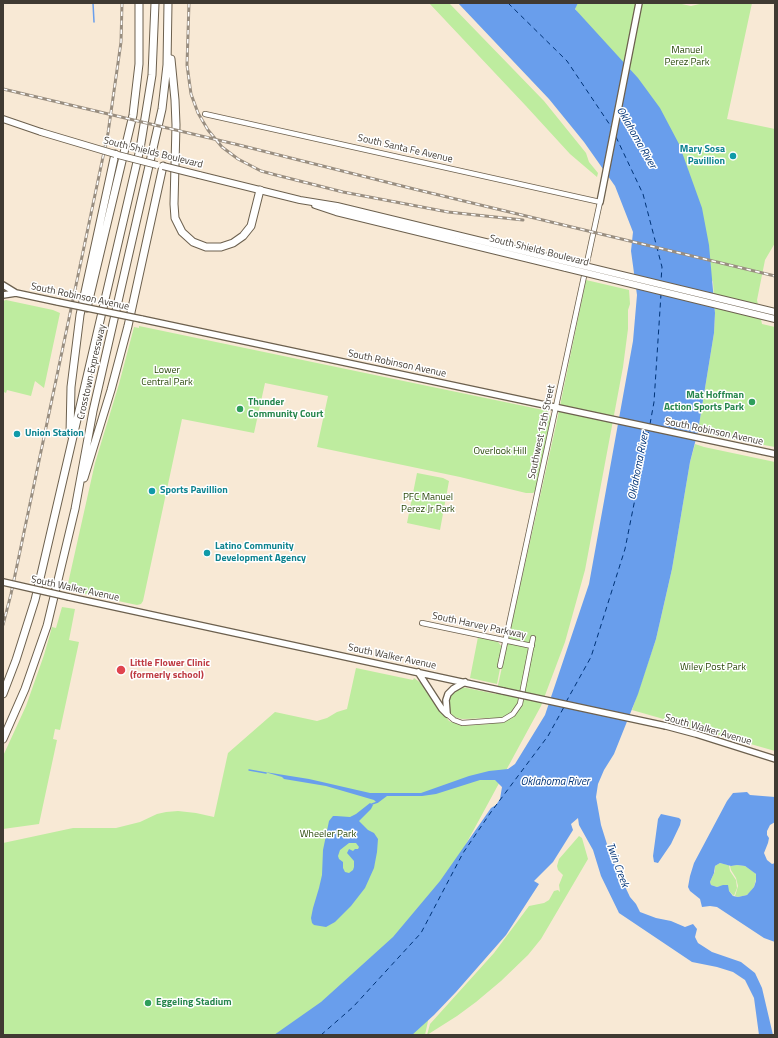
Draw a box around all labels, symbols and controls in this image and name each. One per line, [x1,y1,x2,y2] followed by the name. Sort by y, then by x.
[664,45,710,68] park label: Manuel Perez Park
[613,105,659,171] water label: Oklahoma River
[356,132,454,166] street label: South Santa Fe Avenue
[102,135,204,171] street label: South Shields Boulevard
[680,144,725,168] place label: Mary Sosa Pavillion
[728,151,738,161] marker: Mary Sosa Pavillion
[488,233,590,269] street label: South Shields Boulevard
[30,281,130,313] street label: South Robinson Avenue
[75,323,109,421] street label: Crosstown Expressway
[347,348,447,380] street label: South Robinson Avenue
[141,365,193,388] park label: Lower Central Park
[526,384,558,480] street label: Southwest 15th Street
[664,390,744,414] place label: Mat Hoffman Action Sports Park
[248,397,323,420] place label: Thunder Community Court
[747,397,757,407] marker: Mat Hoffman Action Sports Park
[235,404,245,414] marker: Thunder Community Court
[664,416,764,448] street label: South Robinson Avenue
[25,428,84,440] place label: Union Station
[12,429,22,439] marker: Union Station
[626,431,652,501] water label: Oklahoma River
[473,446,527,458] park label: Overlook Hill
[160,485,228,497] place label: Sports Pavillion
[147,486,157,496] marker: Sports Pavillion
[401,492,455,516] park label: PFC Manuel Perez Jr Park
[215,541,306,564] place label: Latino Community Development Agency
[202,548,212,558] marker: Latino Community Development Agency
[30,574,120,604] street label: South Walker Avenue
[431,610,527,642] street label: South Harvey Parkway
[347,642,437,672] street label: South Walker Avenue
[130,658,210,682] place label: Little Flower Clinic (formerly school)
[680,662,746,674] park label: Wiley Post Park
[115,664,127,676] marker: Little Flower Clinic (formerly school)
[663,712,753,748] street label: South Walker Avenue
[521,775,589,789] water label: Oklahoma River
[300,829,356,841] park label: Wheeler Park
[603,841,631,889] water label: Twin Creek
[156,997,232,1009] place label: Eggeling Stadium
[143,998,153,1008] marker: Eggeling Stadium

